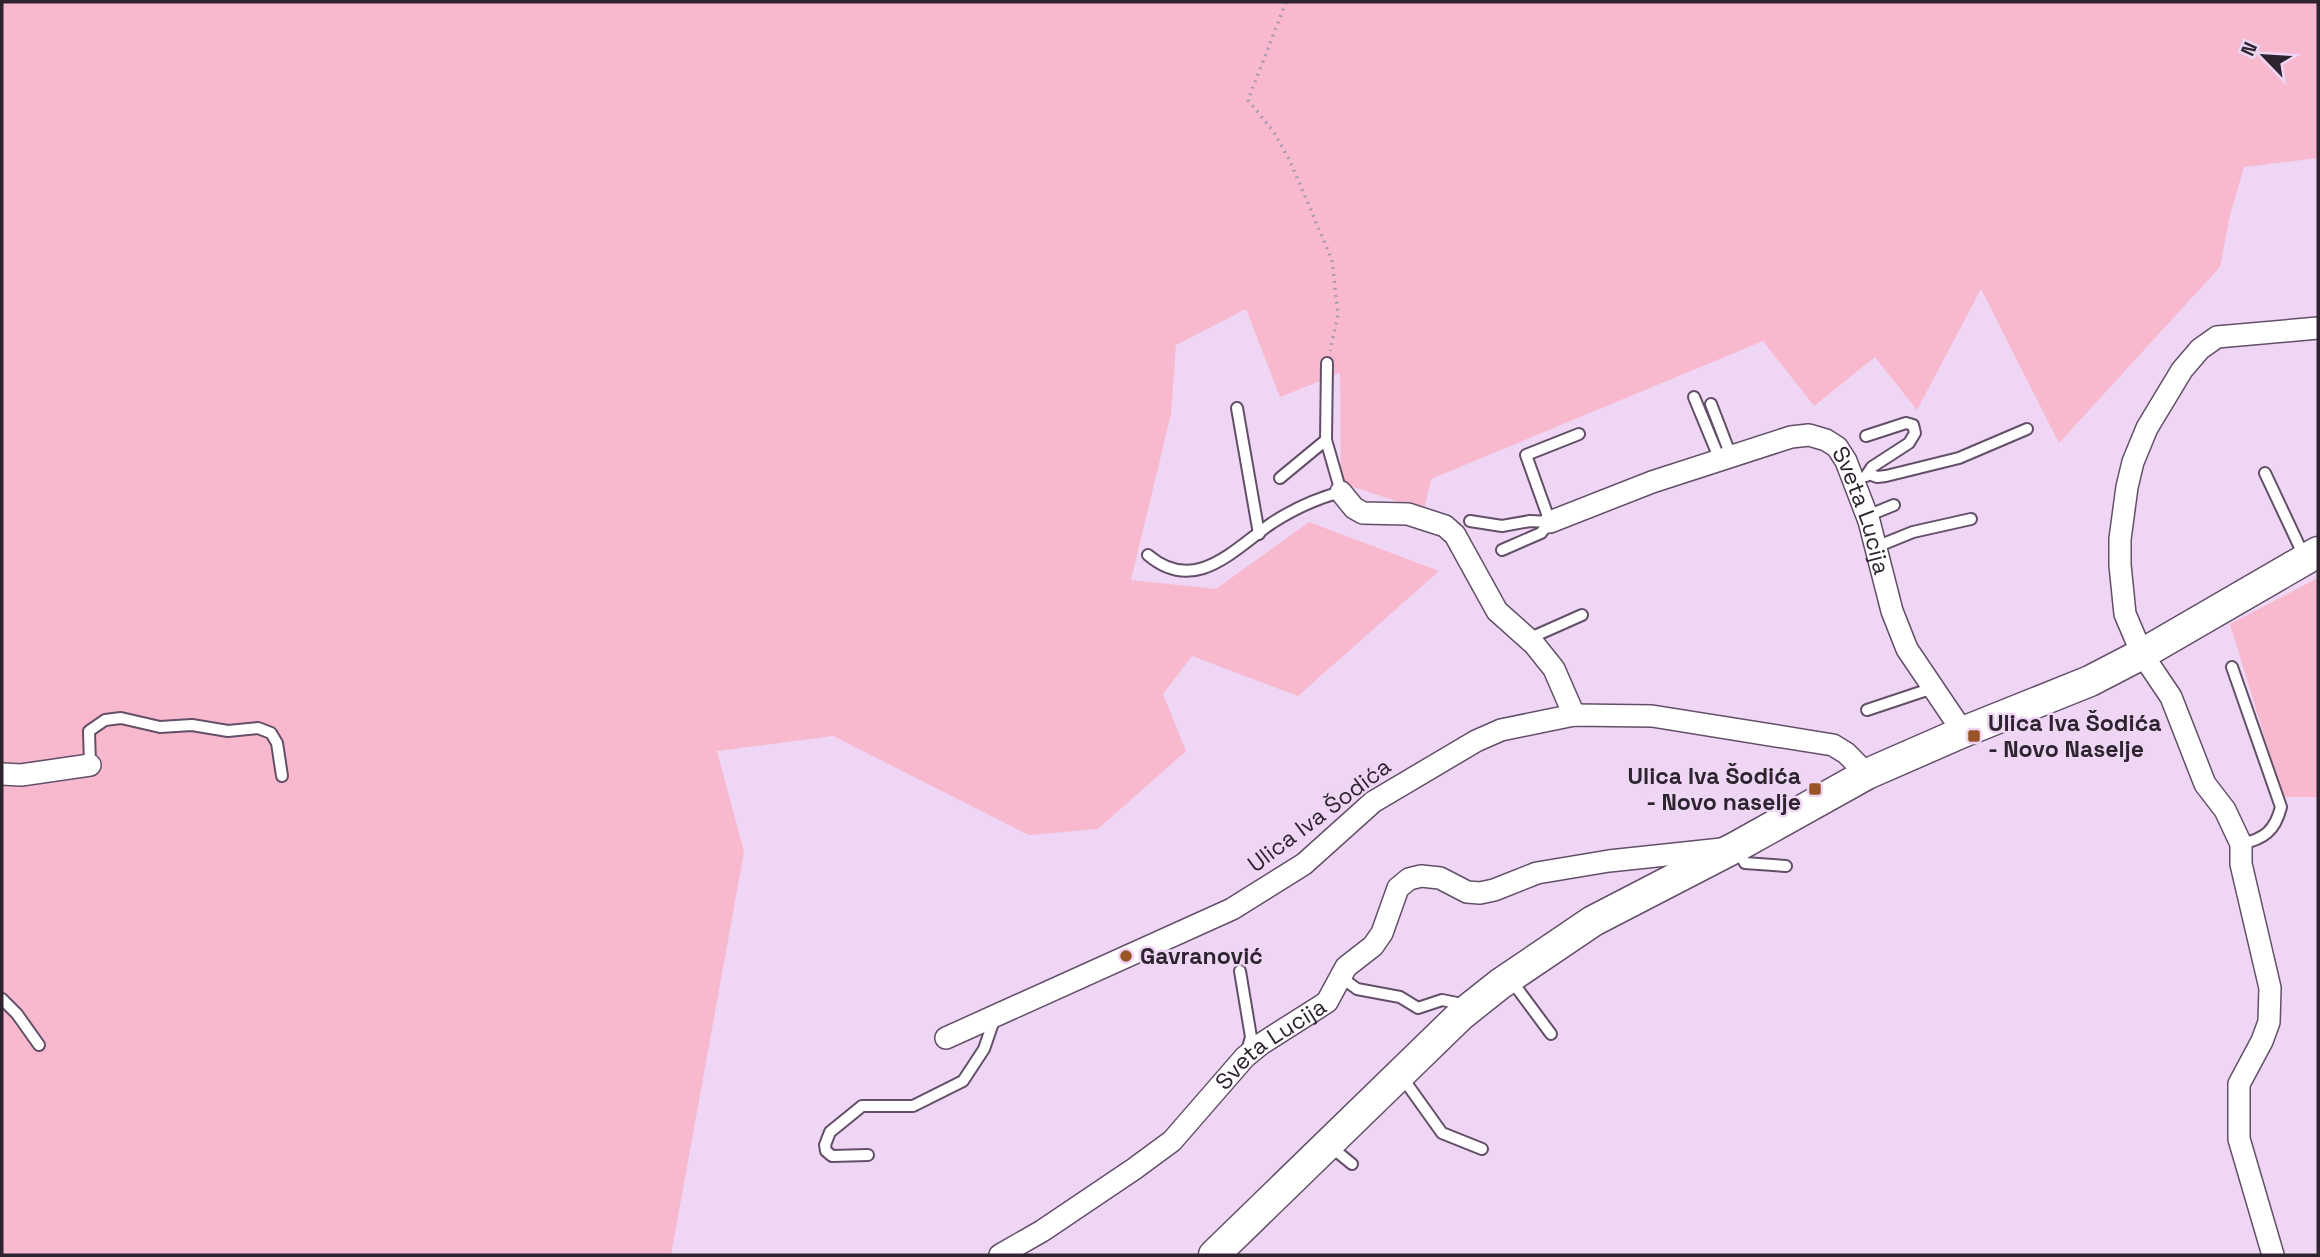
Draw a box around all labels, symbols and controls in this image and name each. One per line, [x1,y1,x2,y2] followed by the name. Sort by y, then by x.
[2229,21,2299,91] north arrow
[2235,38,2263,60] text: N
[1825,440,1897,577] street label: Sveta Lucija
[1988,708,2161,764] place label: Ulica Iva Šodića - Novo Naselje
[1966,728,1982,744] marker: Ulica Iva Šodića - Novo Naselje
[1241,751,1397,879] street label: Ulica Iva Šodića
[1628,761,1801,817] place label: Ulica Iva Šodića - Novo naselje
[1807,781,1823,797] marker: Ulica Iva Šodića - Novo naselje
[1140,941,1263,971] place label: Gavranović
[1118,948,1134,964] marker: Gavranović
[1208,991,1332,1096] street label: Sveta Lucija

